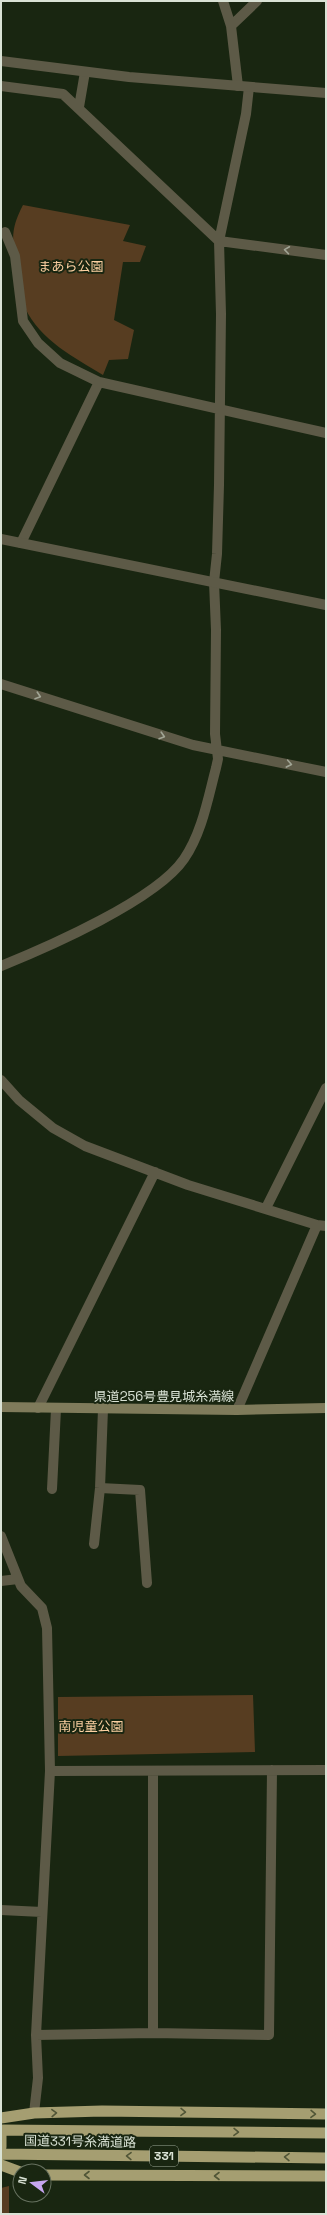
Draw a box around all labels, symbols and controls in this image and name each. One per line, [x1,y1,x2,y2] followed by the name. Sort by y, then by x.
[284,246,290,255] one-way arrow
[38,258,104,275] park label: まあら公園
[34,691,41,700] one-way arrow
[158,731,165,740] one-way arrow
[285,760,292,768] one-way arrow
[94,1388,234,1405] street label: 県道256号豊見城糸満線
[58,1718,124,1735] park label: 南児童公園
[51,2108,57,2117] one-way arrow
[180,2108,186,2116] one-way arrow
[310,2110,316,2118] one-way arrow
[233,2128,239,2136] one-way arrow
[24,2132,136,2151] street label: 国道331号糸満道路
[150,2146,178,2166] road number: 331
[126,2151,132,2160] one-way arrow
[284,2153,290,2161] one-way arrow
[12,2163,52,2203] north arrow
[84,2171,90,2179] one-way arrow
[214,2172,220,2180] one-way arrow
[15,2175,30,2186] text: N

